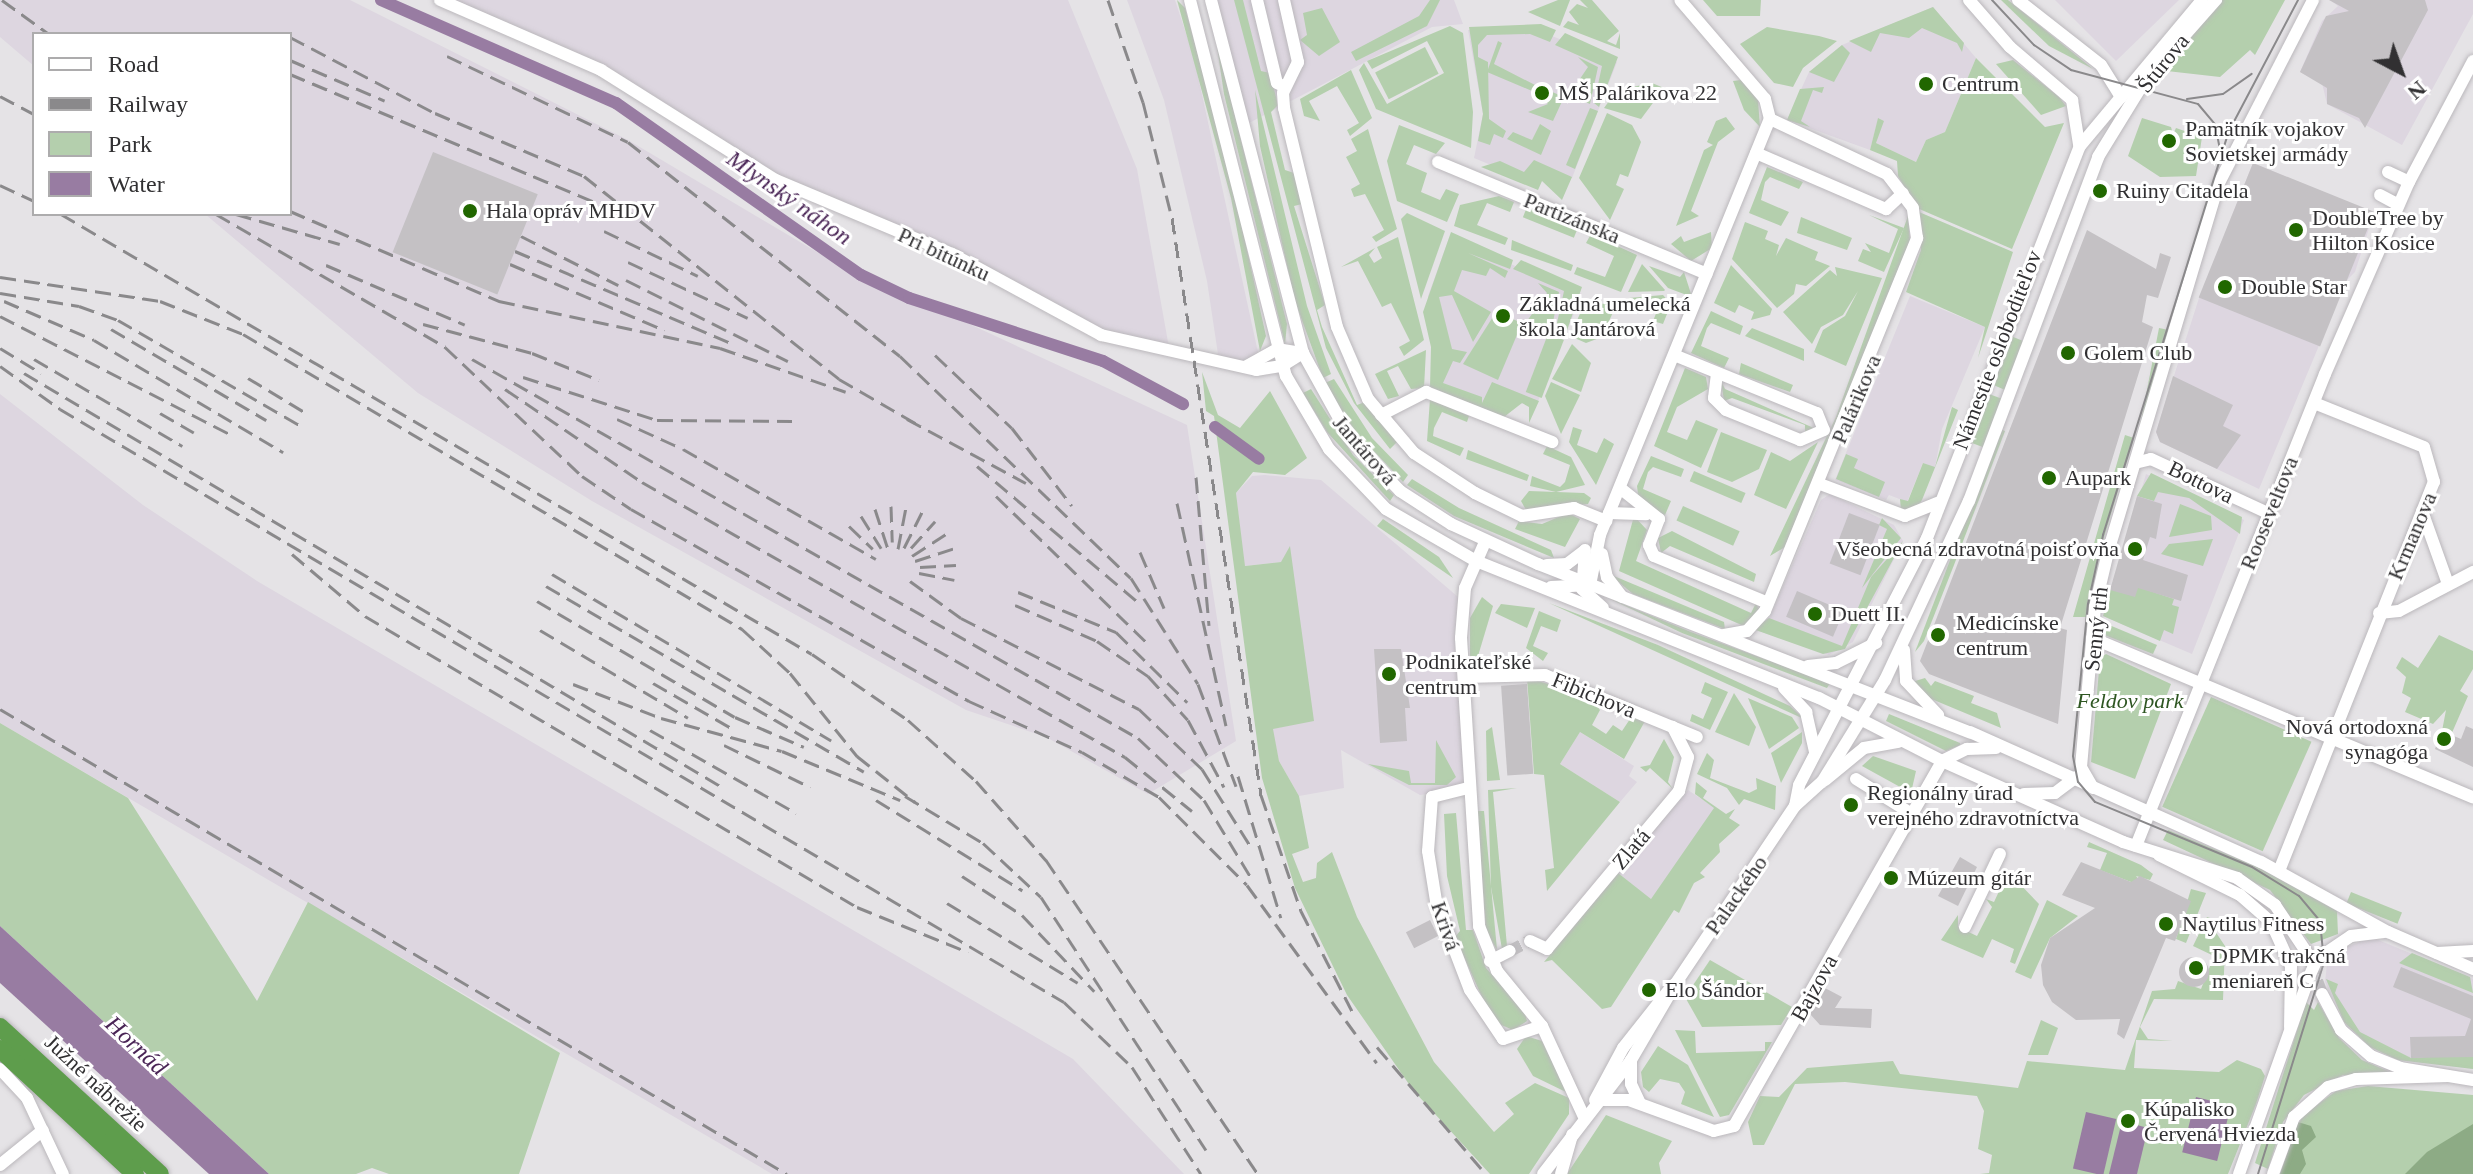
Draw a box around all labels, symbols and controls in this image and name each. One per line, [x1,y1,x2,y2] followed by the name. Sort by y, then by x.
[2131,28,2195,98] street label: Štúrova
[32,32,292,216] legend
[2361,32,2441,112] north arrow
[108,51,159,77] text: Road
[1942,71,2019,97] place label: Centrum
[1917,75,1935,93] marker: Centrum
[2403,76,2431,105] text: N
[1558,80,1717,106] place label: MŠ Palárikova 22
[1533,84,1551,102] marker: MŠ Palárikova 22
[108,91,188,117] text: Railway
[2185,115,2348,166] place label: Pamätník vojakov Sovietskej armády
[108,131,152,157] text: Park
[2160,132,2178,150] marker: Pamätník vojakov Sovietskej armády
[721,144,857,252] water label: Mlynský náhon
[108,171,165,197] text: Water
[2116,178,2249,204] place label: Ruiny Citadela
[2091,182,2109,200] marker: Ruiny Citadela
[1520,187,1624,249] street label: Partizánska
[486,198,656,224] place label: Hala opráv MHDV
[461,202,479,220] marker: Hala opráv MHDV
[2312,204,2444,256] place label: DoubleTree by Hilton Kosice
[894,221,994,287] street label: Pri bitúnku
[2287,221,2305,239] marker: DoubleTree by Hilton Kosice
[1947,247,2047,453] street label: Námestie osloboditeľov
[2241,274,2347,300] place label: Double Star
[2216,278,2234,296] marker: Double Star
[1519,290,1691,342] place label: Základná umelecká škola Jantárová
[1494,307,1512,325] marker: Základná umelecká škola Jantárová
[2084,340,2192,366] place label: Golem Club
[2059,344,2077,362] marker: Golem Club
[1825,351,1887,447] street label: Palárikova
[1327,410,1403,490] street label: Jantárová
[2234,453,2304,573] street label: Rooseveltova
[2164,455,2238,509] street label: Bottova
[2065,465,2131,491] place label: Aupark
[2040,469,2058,487] marker: Aupark
[2382,488,2442,584] street label: Krmanova
[1836,536,2119,562] place label: Všeobecná zdravotná poisťovňa
[2126,540,2144,558] marker: Všeobecná zdravotná poisťovňa
[2078,585,2114,673] street label: Senný trh
[1831,601,1906,627] place label: Duett II.
[1806,605,1824,623] marker: Duett II.
[1956,609,2059,660] place label: Medicínske centrum
[1927,624,1949,646] marker: Medicínske centrum
[1405,648,1531,700] place label: Podnikateľské centrum
[1380,665,1398,683] marker: Podnikateľské centrum
[1548,666,1640,724] street label: Fibichova
[2077,688,2183,714] park label: Feldov park
[2286,713,2428,764] place label: Nová ortodoxná synagóga
[2435,730,2453,748] marker: Nová ortodoxná synagóga
[1867,779,2079,830] place label: Regionálny úrad verejného zdravotníctva
[1842,796,1860,814] marker: Regionálny úrad verejného zdravotníctva
[1606,823,1656,875] street label: Zlatá
[1699,850,1773,940] street label: Palackého
[1907,865,2031,891] place label: Múzeum gitár
[1882,869,1900,887] marker: Múzeum gitár
[1425,898,1467,954] street label: Krivá
[2182,911,2324,937] place label: Naytilus Fitness
[2157,915,2175,933] marker: Naytilus Fitness
[2212,942,2346,994] place label: DPMK trakčná meniareň C
[1785,950,1843,1026] street label: Bajzova
[2187,959,2205,977] marker: DPMK trakčná meniareň C
[1665,977,1763,1003] place label: Elo Šándor
[1640,981,1658,999] marker: Elo Šándor
[99,1010,173,1082] water label: Hornád
[39,1029,153,1137] street label: Južné nábrežie
[2144,1095,2296,1146] place label: Kúpalisko Červená Hviezda
[2119,1112,2137,1130] marker: Kúpalisko Červená Hviezda

